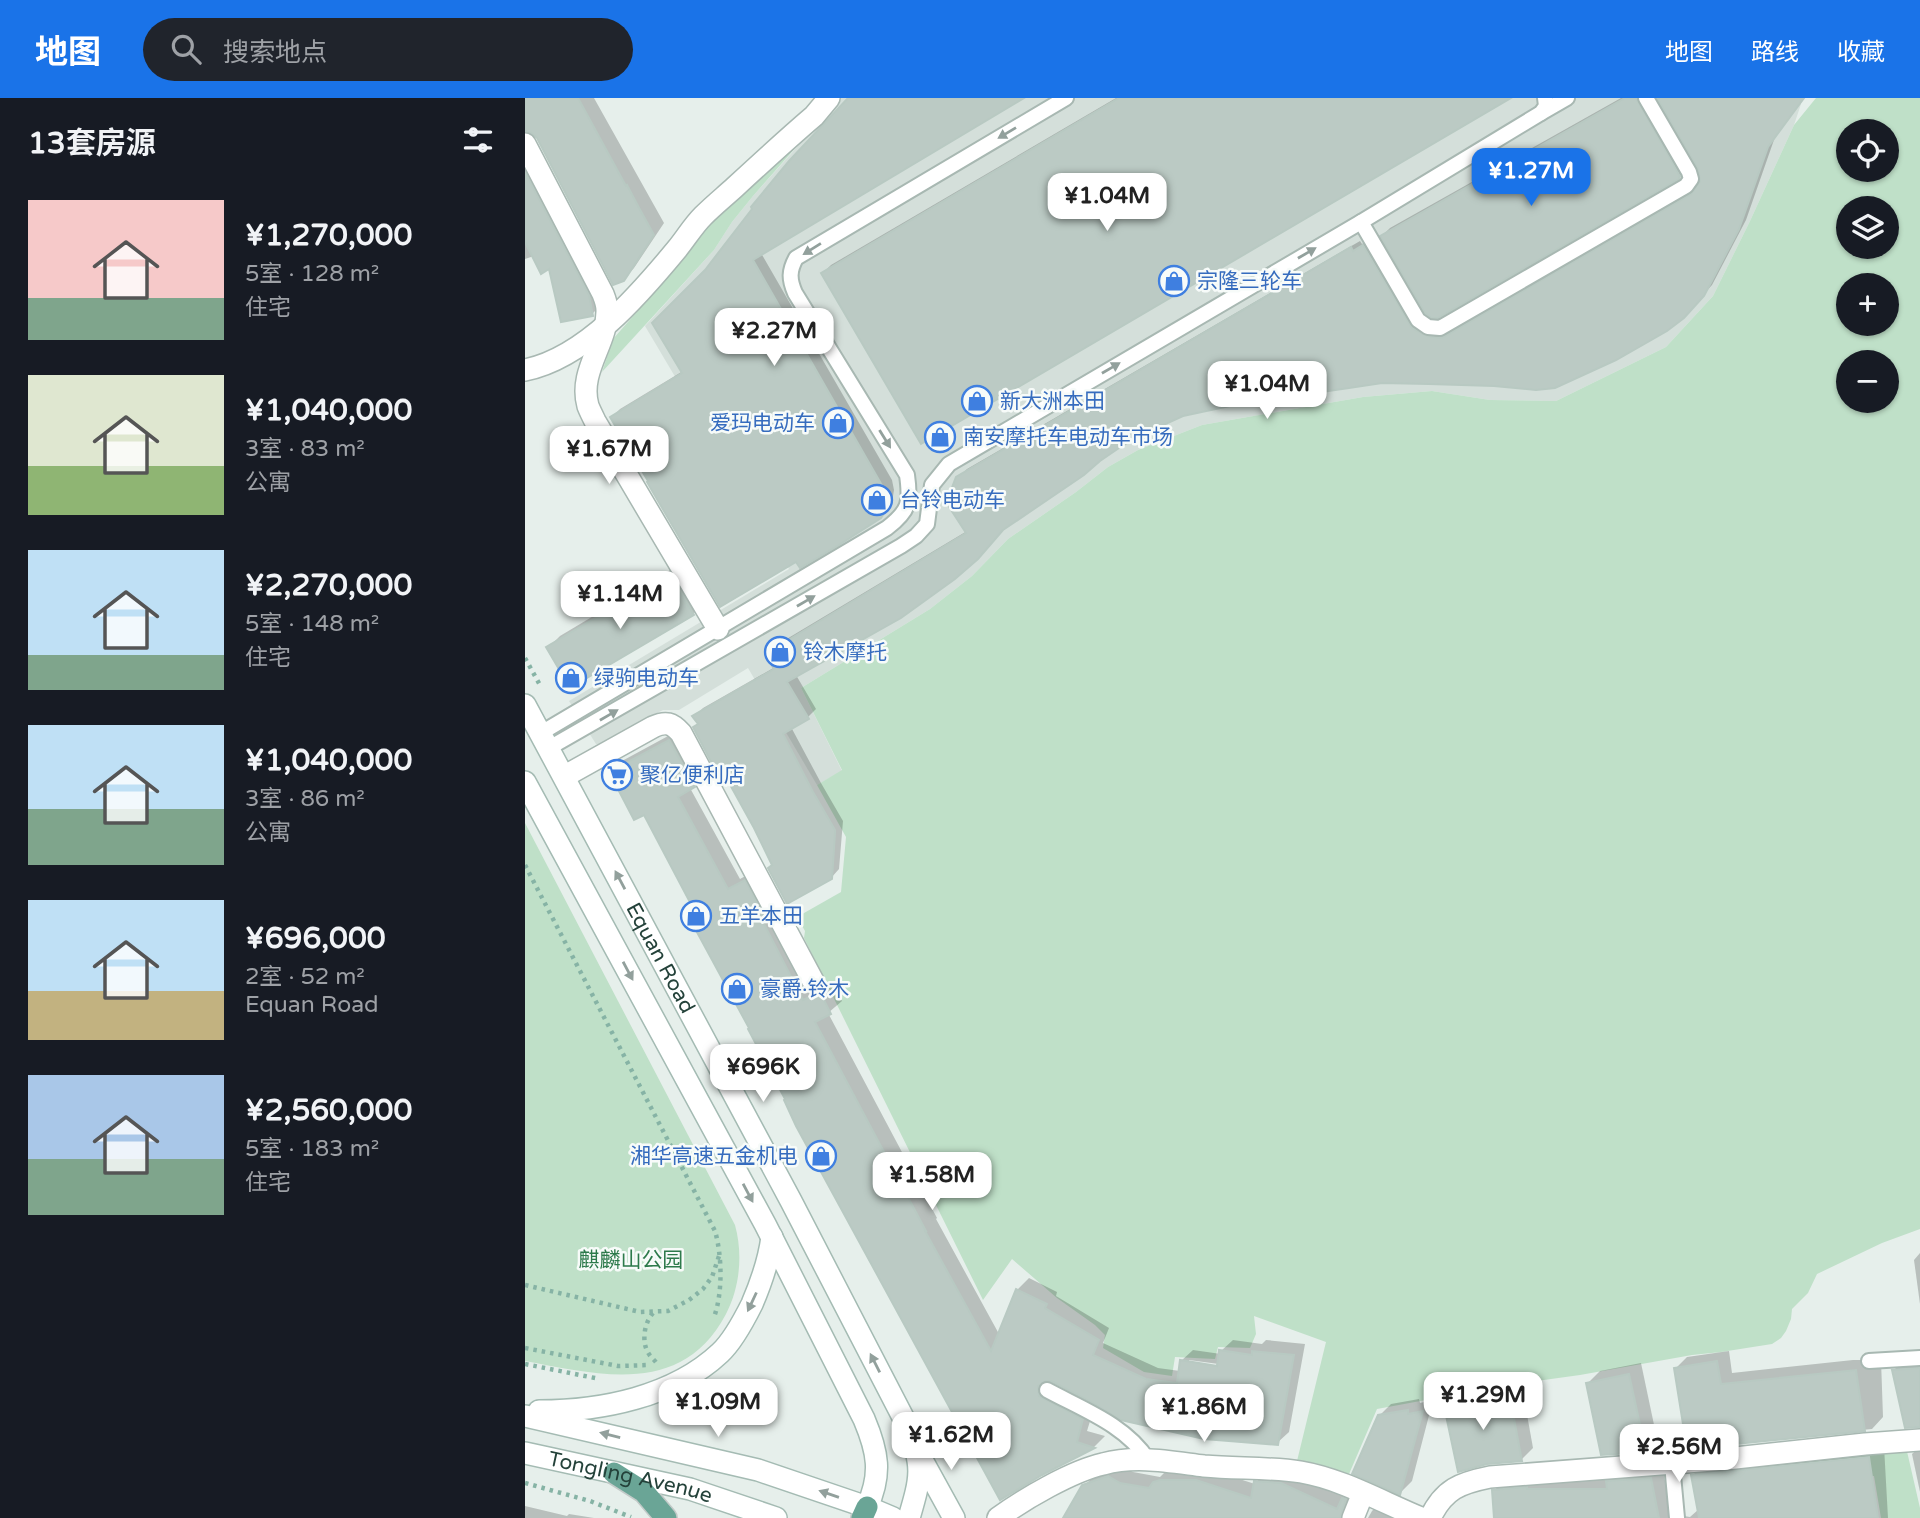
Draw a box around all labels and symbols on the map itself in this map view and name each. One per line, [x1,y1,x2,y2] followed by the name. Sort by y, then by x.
[998,126,1017,139] one-way arrow
[1474,148,1588,208] pin: ¥1.27M
[1050,174,1164,233] pin: ¥1.04M
[802,242,821,255] one-way arrow
[1298,247,1317,260] one-way arrow
[1157,264,1191,298] shop icon: 宗隆三轮车
[1197,269,1302,294] place label: 宗隆三轮车
[717,308,831,368] pin: ¥2.27M
[1101,362,1120,374] one-way arrow
[1210,362,1324,421] pin: ¥1.04M
[960,384,994,418] shop icon: 新大洲本田
[1000,389,1105,414] place label: 新大洲本田
[821,406,855,440] shop icon: 爱玛电动车
[710,411,815,436] place label: 爱玛电动车
[923,420,957,454] shop icon: 南安摩托车电动车市场
[963,425,1173,450] place label: 南安摩托车电动车市场
[552,426,666,486] pin: ¥1.67M
[879,430,892,449] one-way arrow
[860,483,894,517] shop icon: 台铃电动车
[900,488,1005,513] place label: 台铃电动车
[563,572,677,631] pin: ¥1.14M
[797,595,816,607] one-way arrow
[763,635,797,669] shop icon: 铃木摩托
[803,640,887,665] place label: 铃木摩托
[554,661,588,695] shop icon: 绿驹电动车
[594,666,699,691] place label: 绿驹电动车
[599,709,619,721] one-way arrow
[600,758,634,792] supermarket icon: 聚亿便利店
[640,763,745,788] place label: 聚亿便利店
[614,870,626,890] one-way arrow
[620,898,700,1018] street label: Equan Road
[679,899,713,933] shop icon: 五羊本田
[719,904,803,929] place label: 五羊本田
[622,962,634,981] one-way arrow
[720,972,754,1006] shop icon: 豪爵·铃木
[760,977,849,1002] place label: 豪爵·铃木
[714,1044,812,1104] pin: ¥696K
[804,1139,838,1173] shop icon: 湘华高速五金机电
[630,1144,798,1169] place label: 湘华高速五金机电
[875,1152,989,1212] pin: ¥1.58M
[742,1183,754,1203] one-way arrow
[579,1248,684,1273] park label: 麒麟山公园
[746,1292,758,1312] one-way arrow
[870,1353,881,1373] one-way arrow
[1426,1372,1540,1432] pin: ¥1.29M
[661,1380,775,1439] pin: ¥1.09M
[1147,1384,1261,1444] pin: ¥1.86M
[894,1412,1008,1472] pin: ¥1.62M
[1622,1424,1736,1484] pin: ¥2.56M
[599,1429,621,1440] one-way arrow
[546,1446,716,1509] street label: Tongling Avenue
[819,1488,840,1499] one-way arrow

